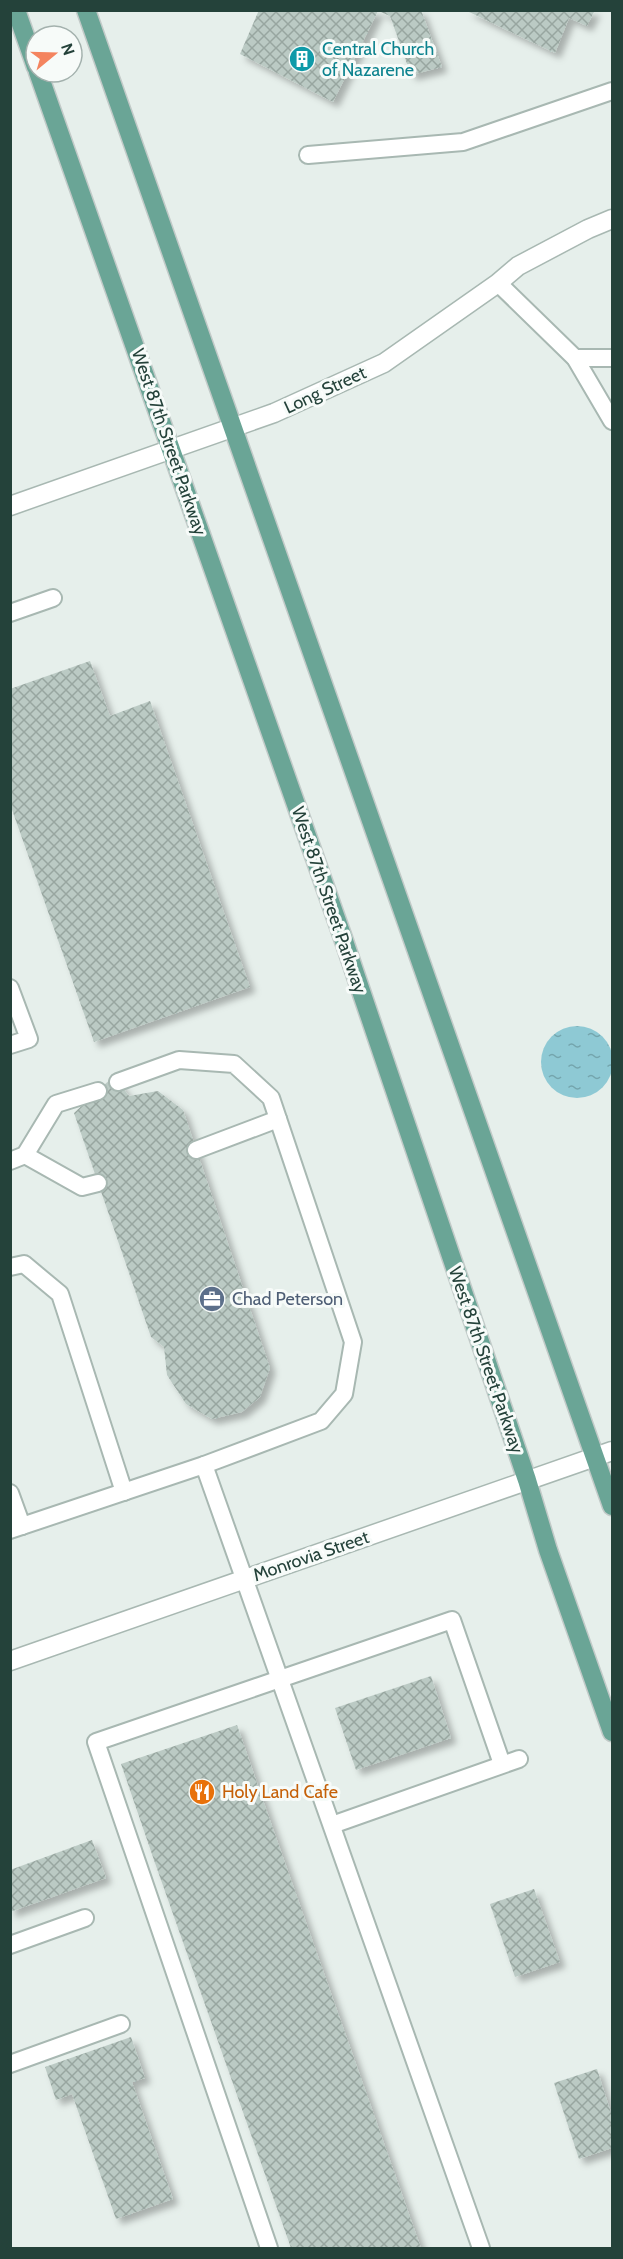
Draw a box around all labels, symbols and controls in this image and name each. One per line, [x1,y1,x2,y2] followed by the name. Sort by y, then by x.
[24,24,84,84] north arrow
[322,38,434,81] place label: Central Church of Nazarene
[57,41,79,58] text: N
[287,44,317,74] building icon: Central Church of Nazarene
[127,346,211,538] street label: West 87th Street Parkway
[280,361,370,419] street label: Long Street
[287,804,371,996] street label: West 87th Street Parkway
[444,1264,528,1456] street label: West 87th Street Parkway
[197,1284,227,1314] office icon: Chad Peterson
[232,1288,343,1310] place label: Chad Peterson
[250,1526,372,1586] street label: Monrovia Street
[187,1777,217,1807] restaurant icon: Holy Land Cafe
[222,1781,338,1803] place label: Holy Land Cafe

